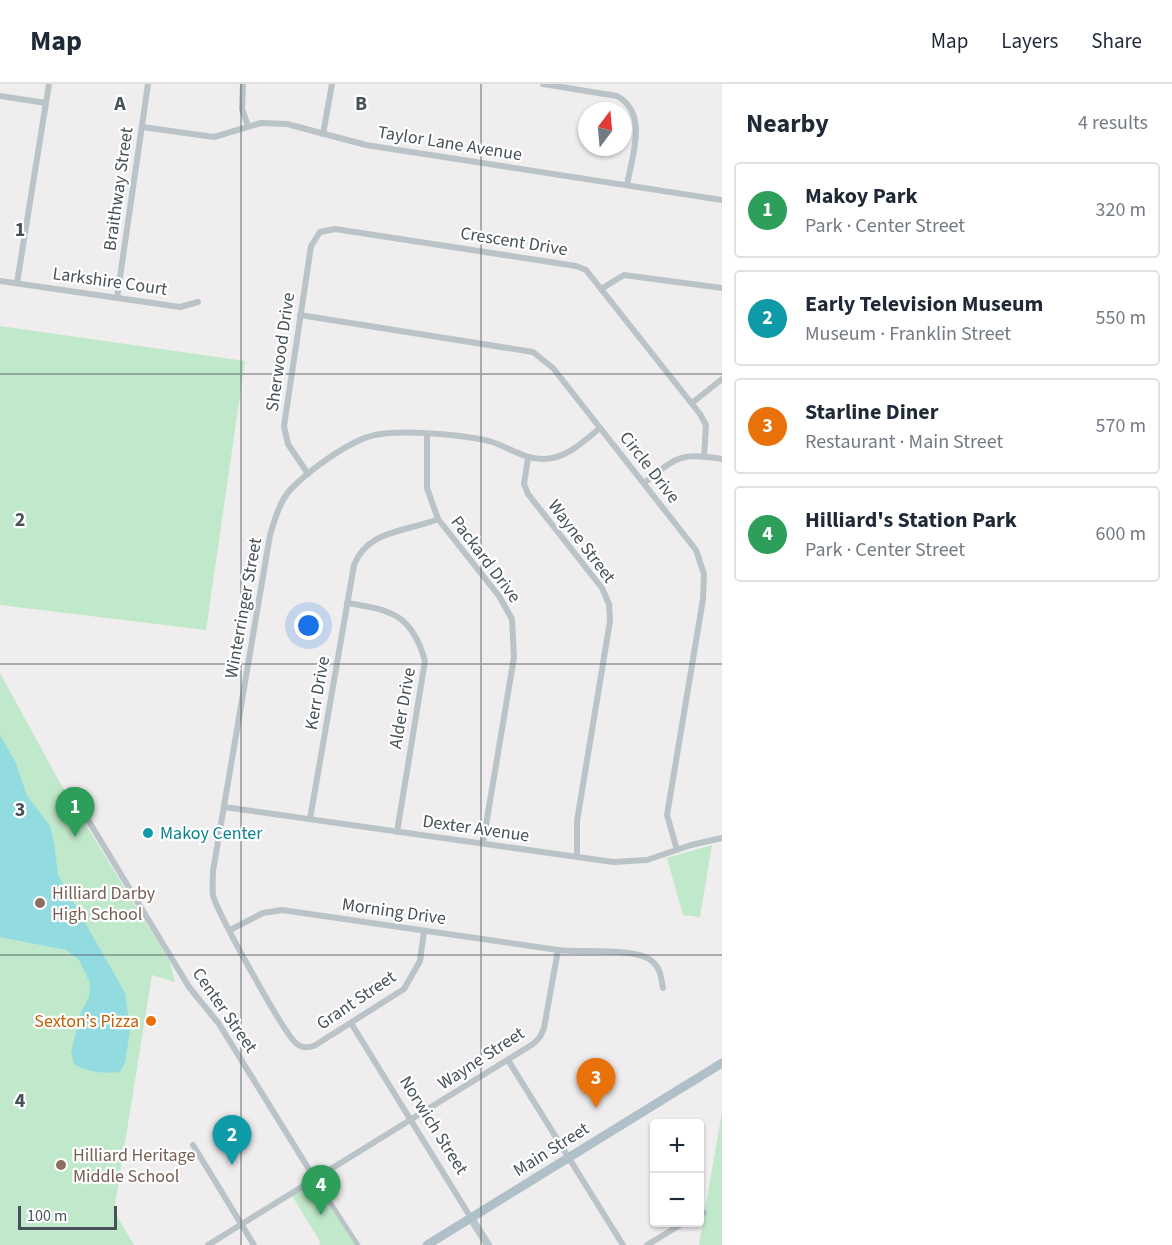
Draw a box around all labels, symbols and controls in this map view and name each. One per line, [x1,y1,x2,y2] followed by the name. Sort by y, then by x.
[30,21,82,61] text: Map
[931,26,968,56] text: Map
[1001,26,1058,56] text: Layers
[1091,26,1142,56] text: Share
[113,90,126,118] text: A
[355,90,367,118] text: B
[578,102,632,156] north arrow
[746,105,829,142] text: Nearby
[1078,109,1148,137] text: 4 results
[376,120,524,167] street label: Taylor Lane Avenue
[97,126,140,253] street label: Braithway Street
[805,180,917,212] text: Makoy Park
[762,196,773,224] text: 1
[1096,196,1146,224] text: 320 m
[805,212,965,240] text: Park · Center Street
[15,216,25,244] text: 1
[459,221,569,262] street label: Crescent Drive
[51,261,169,302] street label: Larkshire Court
[805,288,1043,320] text: Early Television Museum
[260,291,301,413] street label: Sherwood Drive
[762,304,773,332] text: 2
[1096,304,1146,332] text: 550 m
[805,320,1011,348] text: Museum · Franklin Street
[805,396,938,428] text: Starline Diner
[762,412,773,440] text: 3
[1096,412,1146,440] text: 570 m
[614,426,686,509] street label: Circle Drive
[805,428,1003,456] text: Restaurant · Main Street
[542,494,621,588] street label: Wayne Street
[805,504,1017,536] text: Hilliard's Station Park
[15,506,25,534] text: 2
[445,511,527,608] street label: Packard Drive
[762,520,773,548] text: 4
[1096,520,1146,548] text: 600 m
[219,536,268,681] street label: Winterringer Street
[805,536,965,564] text: Park · Center Street
[294,611,323,640] your location
[299,654,336,732] street label: Kerr Drive
[383,665,422,751] street label: Alder Drive
[56,788,94,837] pin: 1
[15,796,25,824] text: 3
[421,809,531,848] street label: Dexter Avenue
[160,821,263,846] place label: Makoy Center
[141,826,155,840] marker: Makoy Center
[52,881,156,927] place label: Hilliard Darby High School
[340,892,448,931] street label: Morning Drive
[33,896,47,910] marker: Hilliard Darby High School
[186,963,263,1058] street label: Center Street
[312,965,401,1036] street label: Grant Street
[34,1009,139,1034] place label: Sexton’s Pizza
[144,1014,158,1028] marker: Sexton’s Pizza
[433,1021,530,1096] street label: Wayne Street
[576,1058,616,1108] pin: 3
[393,1071,474,1179] street label: Norwich Street
[15,1087,26,1115] text: 4
[212,1116,252,1165] pin: 2
[509,1116,594,1183] street label: Main Street
[650,1119,704,1227] map controls
[650,1119,704,1173] button: +
[73,1143,195,1189] place label: Hilliard Heritage Middle School
[54,1158,68,1172] marker: Hilliard Heritage Middle School
[302,1166,340,1215] pin: 4
[650,1173,704,1227] button: −
[18,1203,117,1230] scale bar
[27,1205,67,1227] text: 100 m

